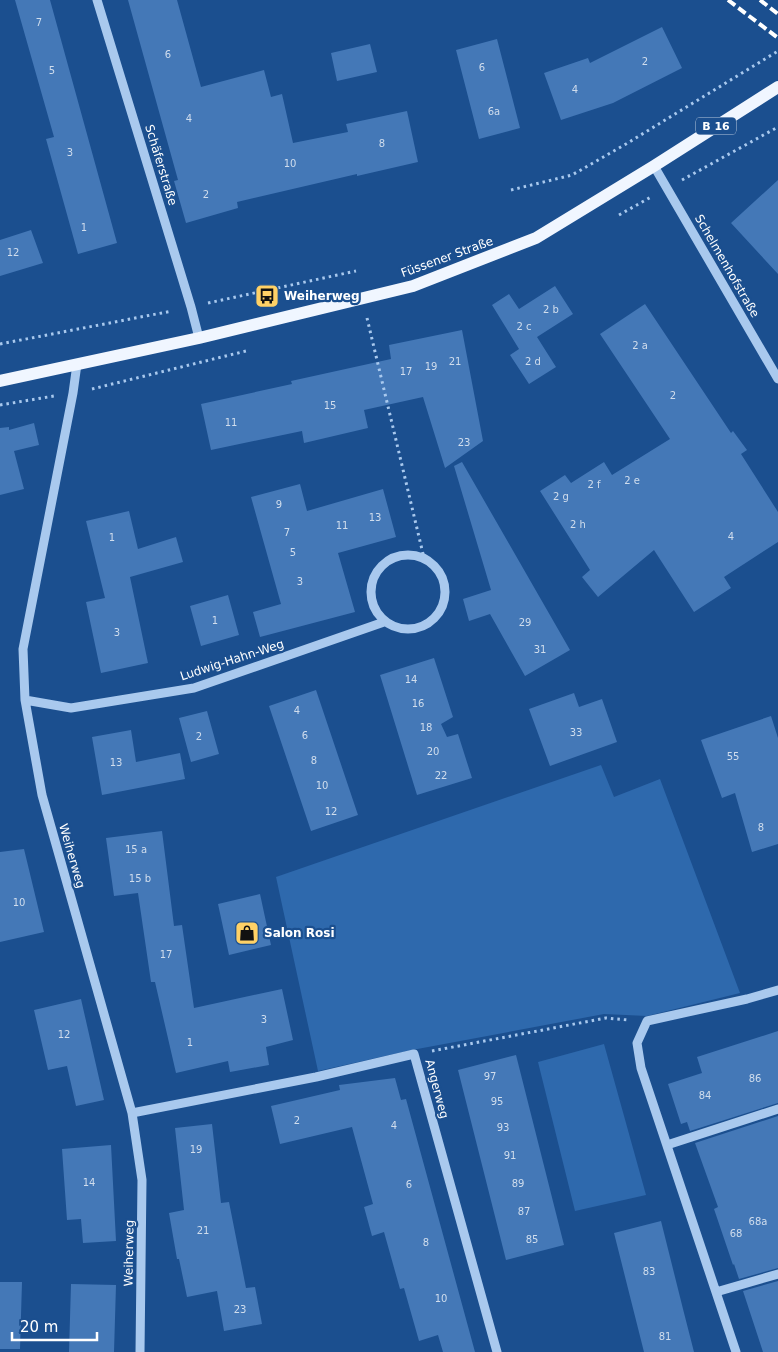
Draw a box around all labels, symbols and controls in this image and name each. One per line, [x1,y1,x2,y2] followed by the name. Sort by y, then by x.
[36,17,42,28] house number: 7
[165,49,171,60] house number: 6
[642,56,648,67] house number: 2
[479,62,485,73] house number: 6
[49,65,55,76] house number: 5
[572,84,578,95] house number: 4
[488,106,500,117] house number: 6a
[186,113,192,124] house number: 4
[696,118,736,134] road number: B 16
[142,123,180,207] street label: Schäferstraße
[379,138,385,149] house number: 8
[67,147,73,158] house number: 3
[284,158,296,169] house number: 10
[203,189,209,200] house number: 2
[692,212,762,320] street label: Schelmenhofstraße
[81,222,87,233] house number: 1
[399,234,495,280] street label: Füssener Straße
[7,247,19,258] house number: 12
[254,283,280,309] bus stop icon: Weiherweg
[284,289,359,303] place label: Weiherweg
[543,304,559,315] house number: 2 b
[516,321,532,332] house number: 2 c
[632,340,648,351] house number: 2 a
[449,356,461,367] house number: 21
[525,356,541,367] house number: 2 d
[425,361,437,372] house number: 19
[400,366,412,377] house number: 17
[670,390,676,401] house number: 2
[324,400,336,411] house number: 15
[225,417,237,428] house number: 11
[458,437,470,448] house number: 23
[624,475,640,486] house number: 2 e
[587,479,601,490] house number: 2 f
[553,491,569,502] house number: 2 g
[276,499,282,510] house number: 9
[369,512,381,523] house number: 13
[570,519,586,530] house number: 2 h
[336,520,348,531] house number: 11
[284,527,290,538] house number: 7
[728,531,734,542] house number: 4
[109,532,115,543] house number: 1
[290,547,296,558] house number: 5
[297,576,303,587] house number: 3
[212,615,218,626] house number: 1
[519,617,531,628] house number: 29
[114,627,120,638] house number: 3
[178,637,286,683] street label: Ludwig-Hahn-Weg
[534,644,546,655] house number: 31
[405,674,417,685] house number: 14
[412,698,424,709] house number: 16
[294,705,300,716] house number: 4
[420,722,432,733] house number: 18
[570,727,582,738] house number: 33
[302,730,308,741] house number: 6
[196,731,202,742] house number: 2
[427,746,439,757] house number: 20
[727,751,739,762] house number: 55
[311,755,317,766] house number: 8
[110,757,122,768] house number: 13
[435,770,447,781] house number: 22
[316,780,328,791] house number: 10
[325,806,337,817] house number: 12
[56,822,88,890] street label: Weiherweg
[758,822,764,833] house number: 8
[125,844,147,855] house number: 15 a
[129,873,151,884] house number: 15 b
[13,897,25,908] house number: 10
[234,920,260,946] shop icon: Salon Rosi
[264,926,335,940] place label: Salon Rosi
[160,949,172,960] house number: 17
[261,1014,267,1025] house number: 3
[58,1029,70,1040] house number: 12
[187,1037,193,1048] house number: 1
[422,1058,452,1120] street label: Angerweg
[484,1071,496,1082] house number: 97
[749,1073,761,1084] house number: 86
[699,1090,711,1101] house number: 84
[491,1096,503,1107] house number: 95
[294,1115,300,1126] house number: 2
[391,1120,397,1131] house number: 4
[497,1122,509,1133] house number: 93
[190,1144,202,1155] house number: 19
[504,1150,516,1161] house number: 91
[83,1177,95,1188] house number: 14
[512,1178,524,1189] house number: 89
[406,1179,412,1190] house number: 6
[518,1206,530,1217] house number: 87
[749,1216,767,1227] house number: 68a
[121,1220,137,1286] street label: Weiherweg
[197,1225,209,1236] house number: 21
[730,1228,742,1239] house number: 68
[526,1234,538,1245] house number: 85
[423,1237,429,1248] house number: 8
[643,1266,655,1277] house number: 83
[435,1293,447,1304] house number: 10
[234,1304,246,1315] house number: 23
[12,1310,98,1342] scale bar
[20,1318,58,1336] text: 20 m
[659,1331,671,1342] house number: 81

